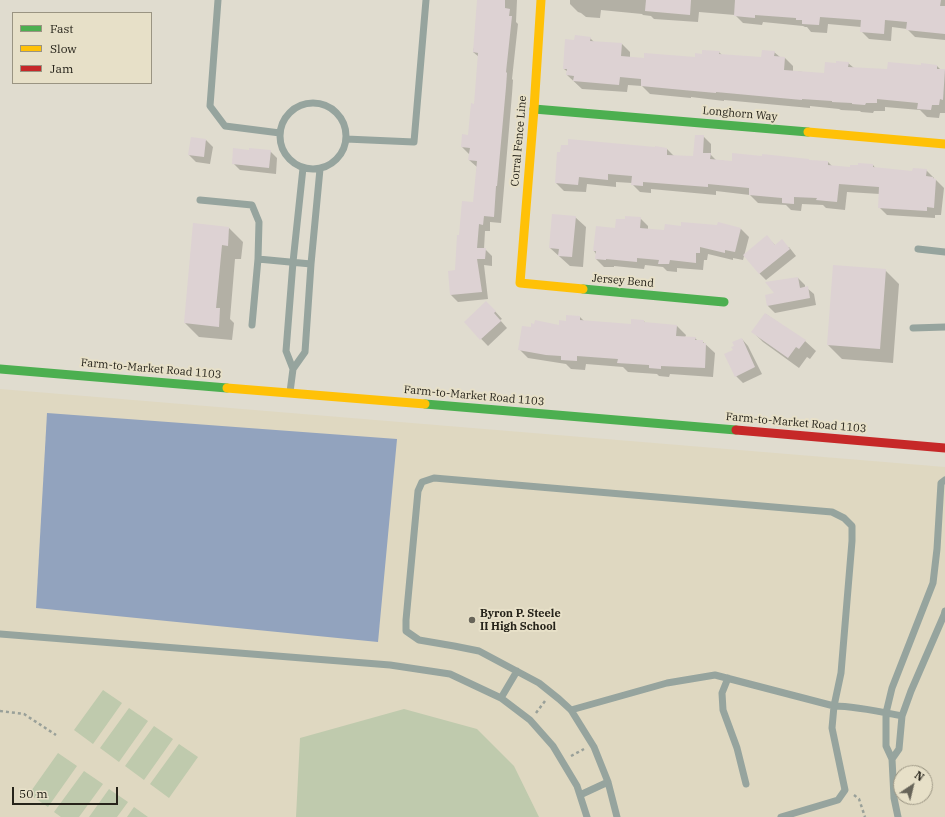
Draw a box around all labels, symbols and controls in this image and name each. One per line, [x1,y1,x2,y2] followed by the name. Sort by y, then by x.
[12,12,152,84] legend
[50,21,74,36] text: Fast
[50,41,77,56] text: Slow
[50,61,73,76] text: Jam
[508,95,530,187] street label: Corral Fence Line
[702,104,778,124] street label: Longhorn Way
[591,272,655,290] street label: Jersey Bend
[80,356,222,382] street label: Farm-to-Market Road 1103
[403,383,545,409] street label: Farm-to-Market Road 1103
[725,410,867,436] street label: Farm-to-Market Road 1103
[480,607,561,633] place label: Byron P. Steele II High School
[467,615,477,625] marker: Byron P. Steele II High School
[893,765,933,805] north arrow
[912,768,927,784] text: N
[14,779,120,805] scale bar
[19,786,48,801] text: 50 m

